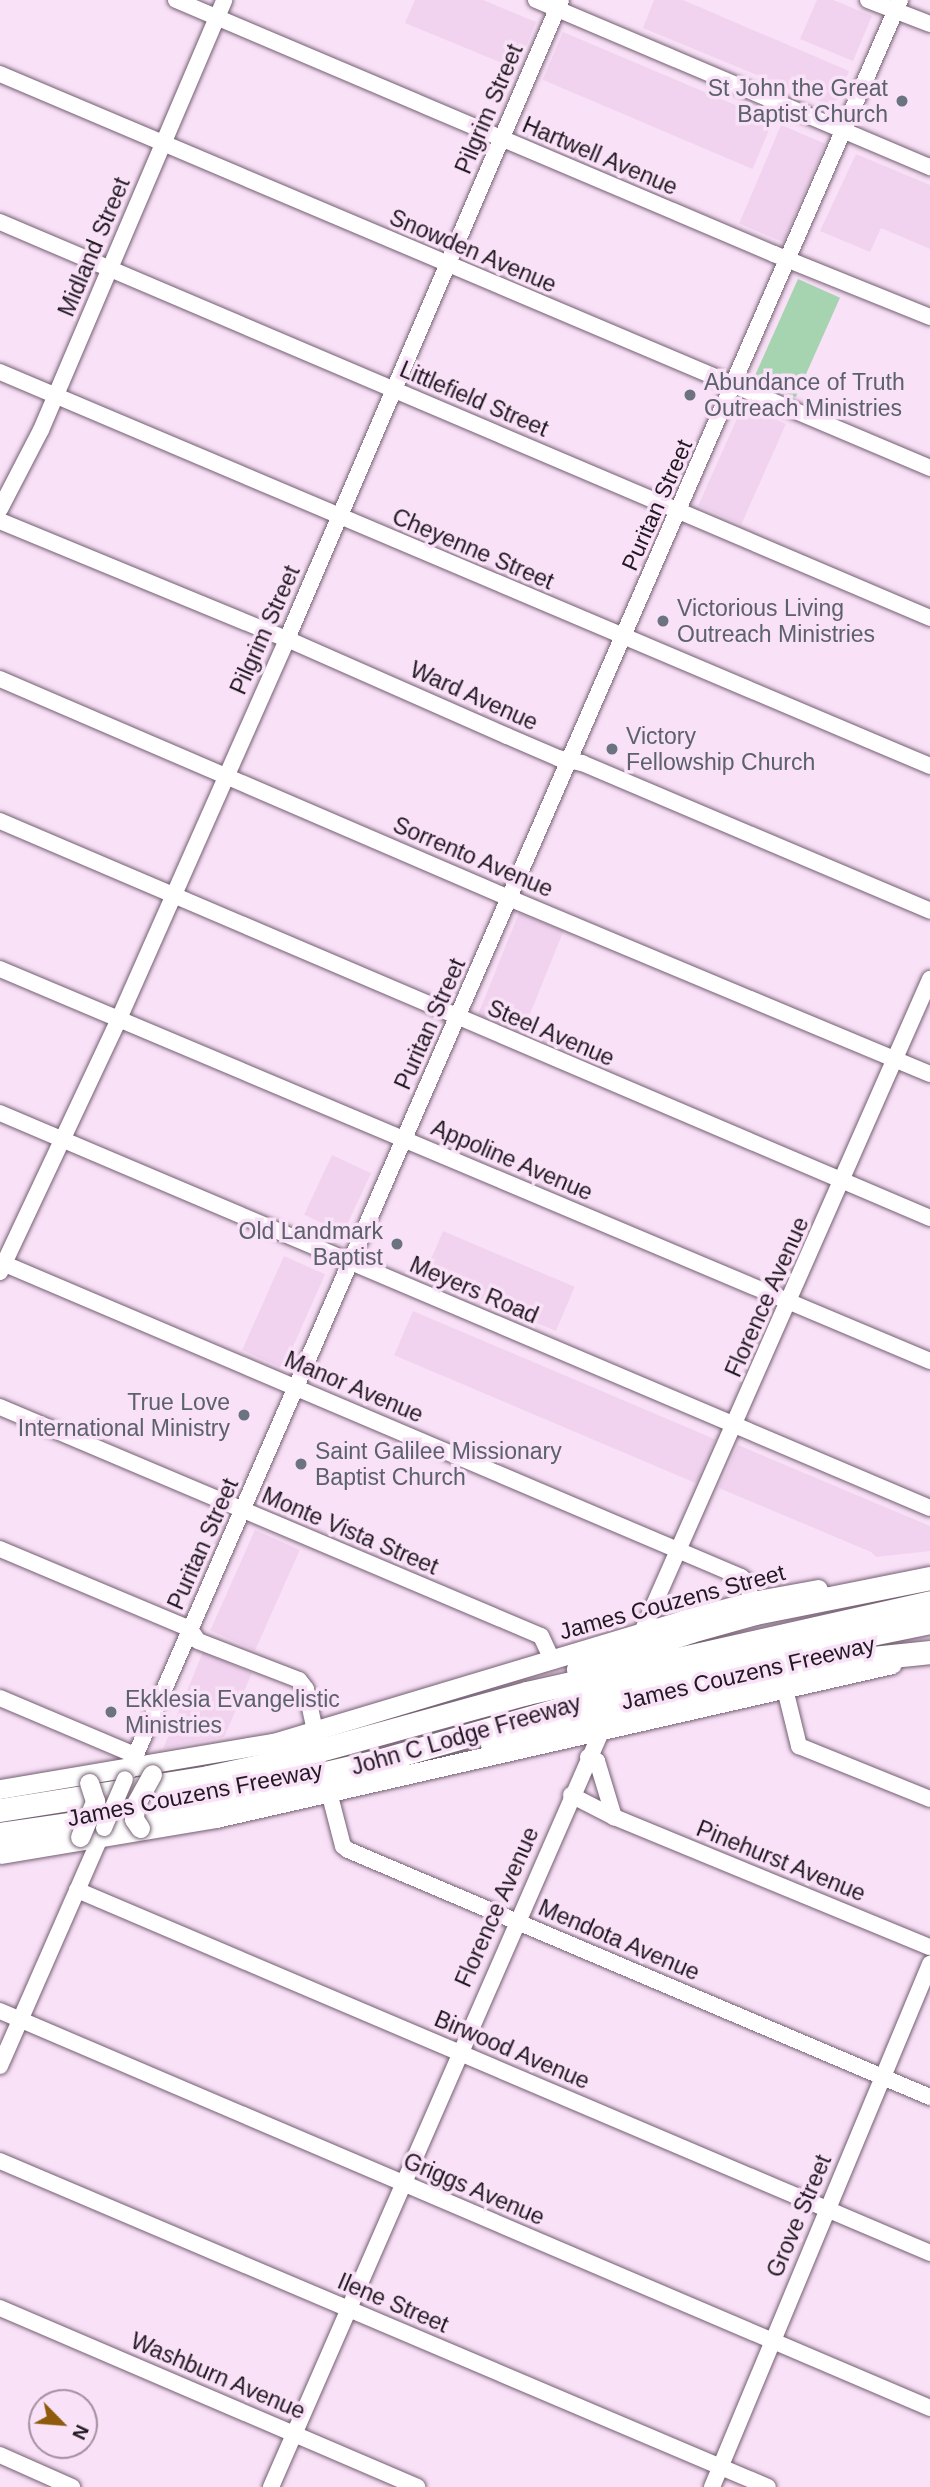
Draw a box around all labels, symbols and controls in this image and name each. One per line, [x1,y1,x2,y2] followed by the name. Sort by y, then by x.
[449,40,529,178] street label: Pilgrim Street
[708,74,888,128] place label: St John the Great Baptist Church
[894,93,910,109] marker: St John the Great Baptist Church
[518,111,682,201] street label: Hartwell Avenue
[52,173,136,321] street label: Midland Street
[385,203,561,299] street label: Snowden Avenue
[396,355,552,443] street label: Littlefield Street
[704,368,905,422] place label: Abundance of Truth Outreach Ministries
[682,387,698,403] marker: Abundance of Truth Outreach Ministries
[616,435,698,575] street label: Puritan Street
[388,503,558,595] street label: Cheyenne Street
[224,561,306,699] street label: Pilgrim Street
[677,594,875,648] place label: Victorious Living Outreach Ministries
[655,613,671,629] marker: Victorious Living Outreach Ministries
[405,655,543,737] street label: Ward Avenue
[626,722,815,776] place label: Victory Fellowship Church
[604,741,620,757] marker: Victory Fellowship Church
[388,811,558,903] street label: Sorrento Avenue
[389,954,471,1094] street label: Puritan Street
[483,994,619,1072] street label: Steel Avenue
[427,1113,597,1207] street label: Appoline Avenue
[719,1212,815,1382] street label: Florence Avenue
[239,1217,383,1271] place label: Old Landmark Baptist
[389,1236,405,1252] marker: Old Landmark Baptist
[406,1251,542,1329] street label: Meyers Road
[280,1345,428,1429] street label: Manor Avenue
[18,1388,230,1442] place label: True Love International Ministry
[236,1407,252,1423] marker: True Love International Ministry
[315,1437,562,1491] place label: Saint Galilee Missionary Baptist Church
[293,1456,309,1472] marker: Saint Galilee Missionary Baptist Church
[162,1474,244,1614] street label: Puritan Street
[258,1481,442,1581] street label: Monte Vista Street
[556,1559,788,1645] street label: James Couzens Street
[618,1630,878,1716] street label: James Couzens Freeway
[125,1685,340,1739] place label: Ekklesia Evangelistic Ministries
[348,1689,584,1781] street label: John C Lodge Freeway
[103,1704,119,1720] marker: Ekklesia Evangelistic Ministries
[65,1756,325,1832] street label: James Couzens Freeway
[692,1814,870,1908] street label: Pinehurst Avenue
[449,1822,545,1992] street label: Florence Avenue
[534,1893,704,1987] street label: Mendota Avenue
[430,2005,594,2095] street label: Birwood Avenue
[399,2147,549,2231] street label: Griggs Avenue
[761,2151,837,2281] street label: Grove Street
[333,2267,453,2339] street label: Ilene Street
[126,2327,310,2425] street label: Washburn Avenue
[28,2389,98,2459] north arrow
[68,2422,93,2443] text: N

